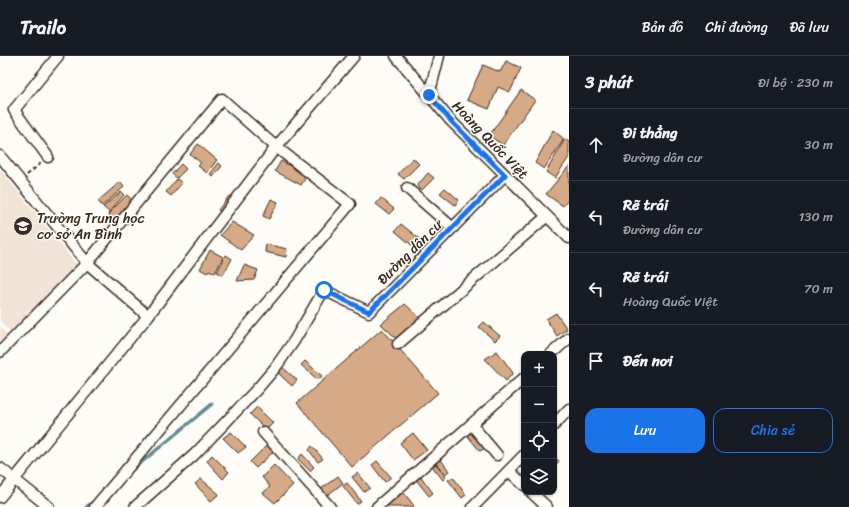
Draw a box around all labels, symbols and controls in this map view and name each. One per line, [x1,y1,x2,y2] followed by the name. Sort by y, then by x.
[20,11,66,44] text: Trailo
[642,15,683,40] text: Bản đồ
[705,15,768,40] text: Chỉ đường
[790,15,829,40] text: Đã lưu
[585,67,633,97] text: 3 phút
[758,71,833,94] text: Đi bộ · 230 m
[420,86,438,104] route end
[446,95,534,185] street label: Hoàng Quốc Việt
[623,120,678,146] text: Đi thẳng
[804,133,833,156] text: 30 m
[585,134,607,156] icon: ahead
[623,146,702,169] text: Đường dân cư
[623,192,668,218] text: Rẽ trái
[799,205,833,228] text: 130 m
[37,206,144,247] place label: Trường Trung học cơ sở An Bình
[585,206,607,228] icon: left
[371,212,450,291] street label: Đường dân cư
[12,215,34,237] school or university icon: Trường Trung học cơ sở An Bình
[623,218,702,241] text: Đường dân cư
[623,264,668,290] text: Rẽ trái
[804,277,833,300] text: 70 m
[585,278,607,300] icon: left
[315,281,333,299] route start
[623,290,718,313] text: Hoàng Quốc Việt
[623,348,673,374] text: Đến nơi
[585,350,607,372] icon: arrive
[521,351,557,495] map controls
[521,351,557,387] button: +
[521,387,557,423] button: −
[585,408,705,453] button: Lưu
[713,408,833,453] button: Chia sẻ
[521,423,557,459] button: locate
[521,459,557,495] button: layers

